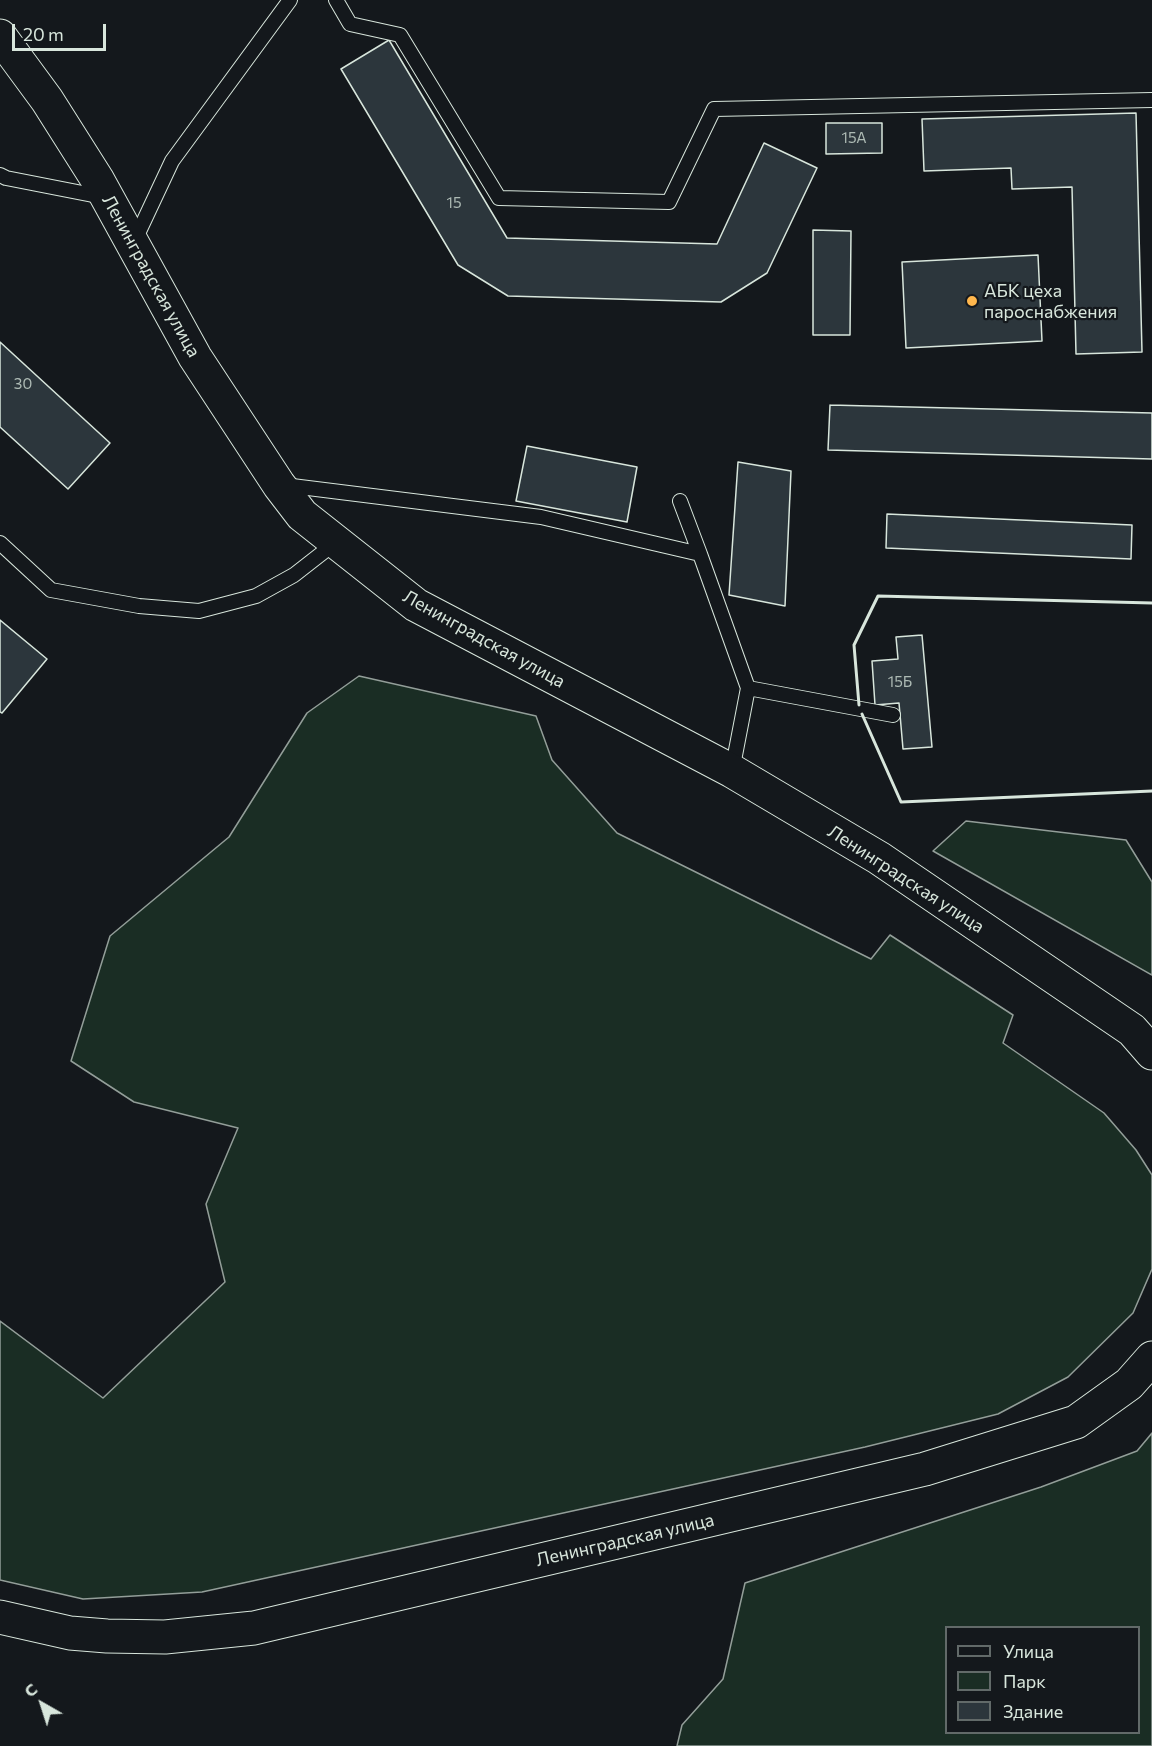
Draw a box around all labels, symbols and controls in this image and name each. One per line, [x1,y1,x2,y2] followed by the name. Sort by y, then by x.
[15,12,110,50] scale bar
[23,23,64,45] text: 20 m
[841,129,867,147] house number: 15А
[97,191,205,361] street label: Ленинградская улица
[446,194,462,212] house number: 15
[984,280,1117,322] place label: АБК цеха пароснабжения
[965,294,979,308] marker: АБК цеха пароснабжения
[14,375,32,393] house number: 30
[399,585,569,693] street label: Ленинградская улица
[888,673,912,691] house number: 15Б
[824,820,988,938] street label: Ленинградская улица
[534,1509,716,1571] street label: Ленинградская улица
[945,1626,1140,1734] legend
[1003,1640,1054,1662] text: Улица
[1003,1670,1046,1692] text: Парк
[12,1674,72,1734] north arrow
[20,1679,41,1700] text: С
[1003,1700,1063,1722] text: Здание

